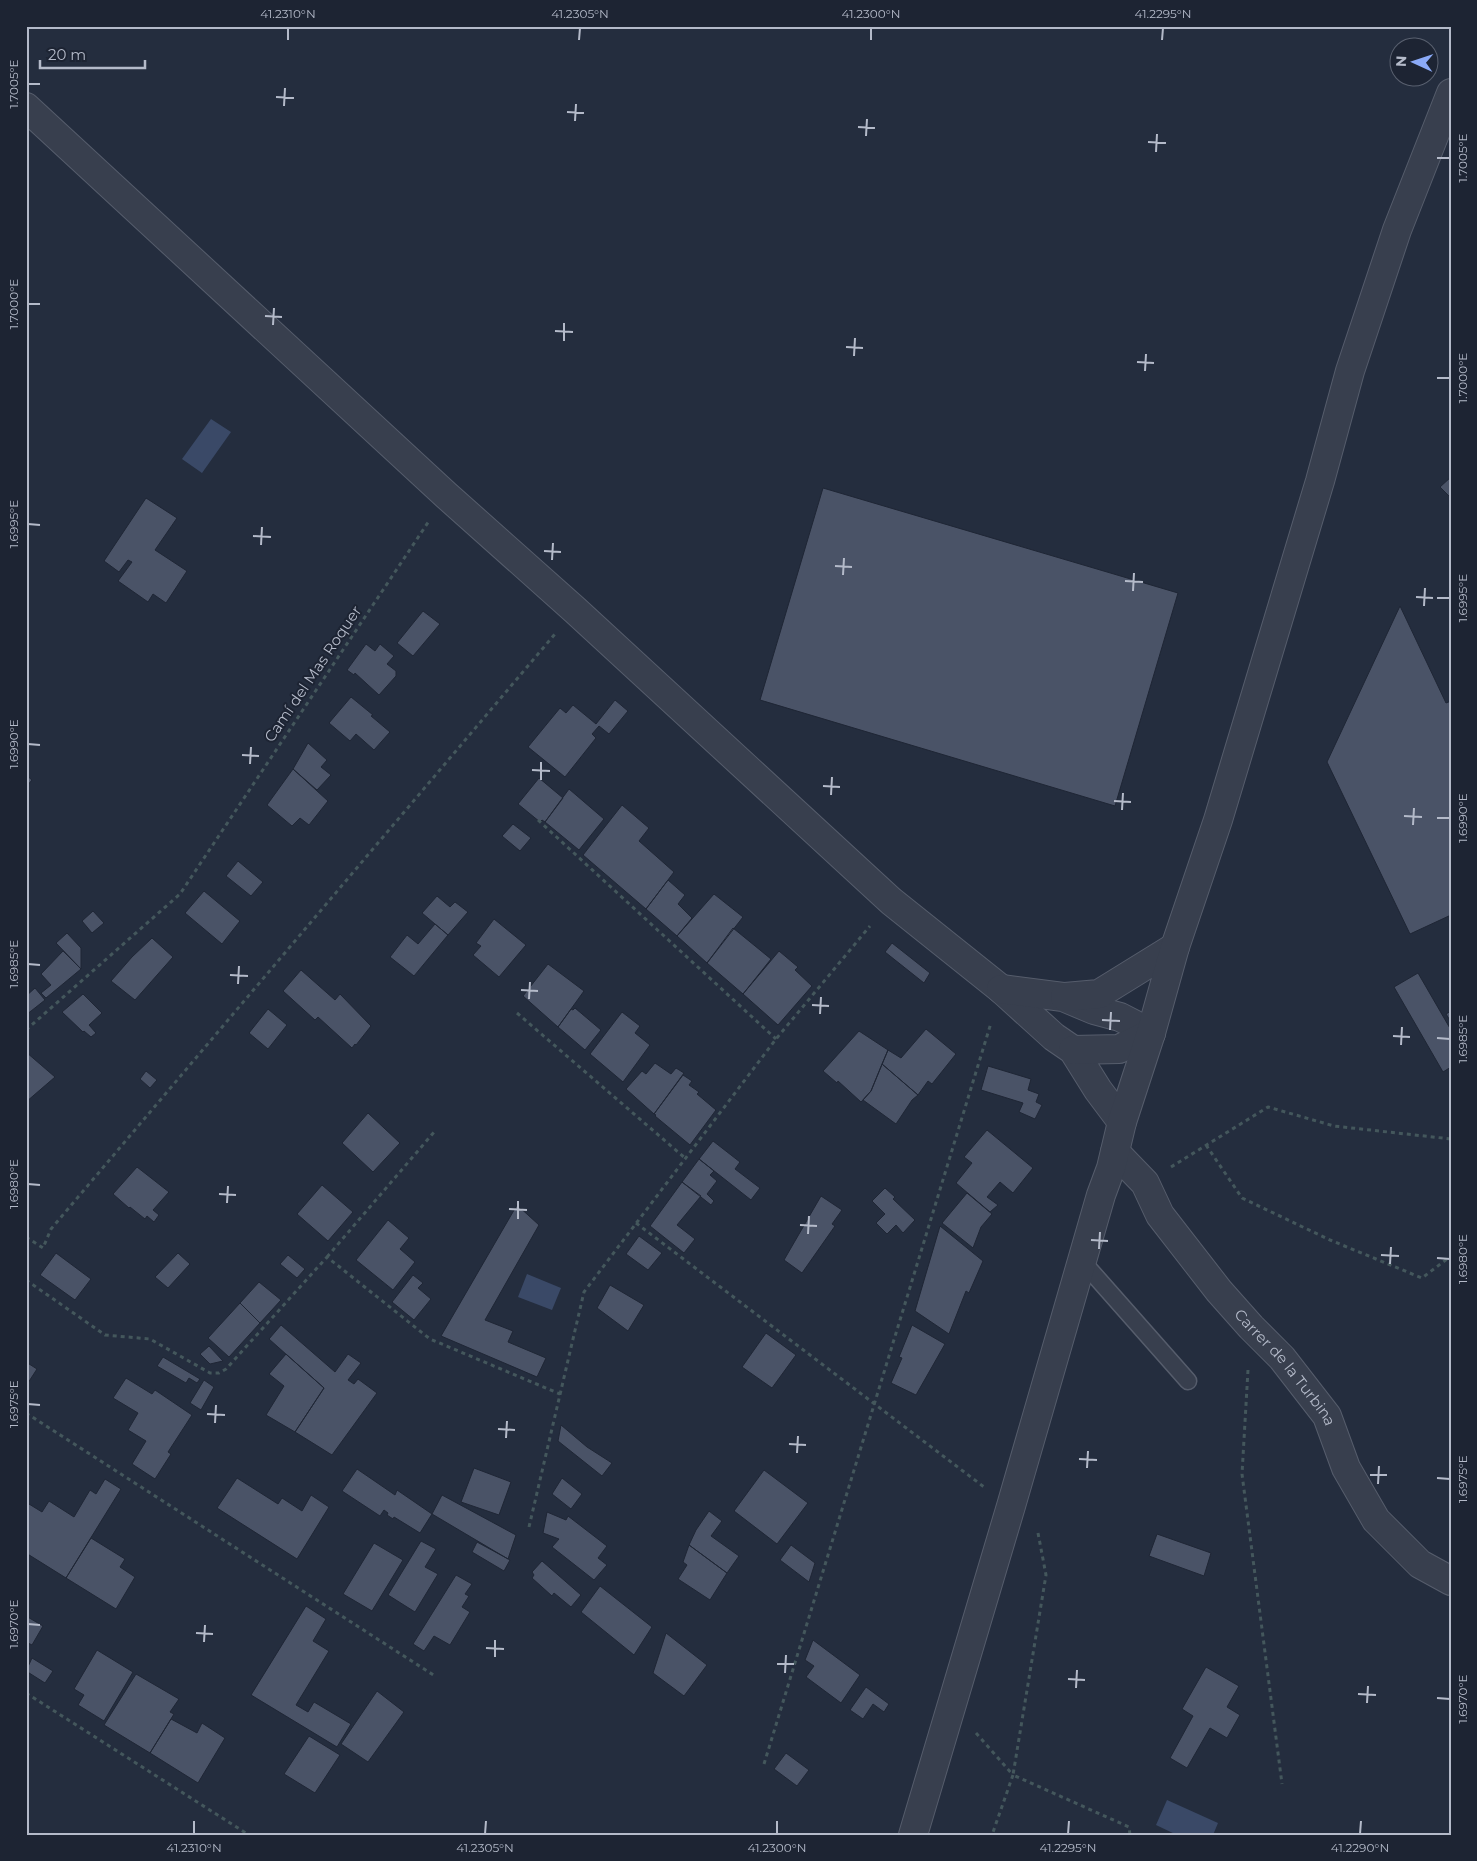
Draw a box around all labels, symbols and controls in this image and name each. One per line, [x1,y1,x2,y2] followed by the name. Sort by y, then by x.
[260,6,316,21] text: 41.2310°N
[551,6,609,21] text: 41.2305°N
[842,6,900,21] text: 41.2300°N
[1135,6,1191,21] text: 41.2295°N
[40,38,145,70] scale bar
[1390,38,1440,88] north arrow
[48,45,86,64] text: 20 m
[1392,55,1410,67] text: N
[6,59,21,109] text: 1.7005°E
[1455,133,1470,183] text: 1.7005°E
[6,279,21,329] text: 1.7000°E
[1455,353,1470,403] text: 1.7000°E
[6,500,21,548] text: 1.6995°E
[1455,574,1470,622] text: 1.6995°E
[260,602,365,746] street label: Camí del Mas Roquer
[6,719,21,769] text: 1.6990°E
[1455,793,1470,843] text: 1.6990°E
[6,940,21,988] text: 1.6985°E
[1455,1015,1470,1063] text: 1.6985°E
[6,1159,21,1209] text: 1.6980°E
[1455,1234,1470,1284] text: 1.6980°E
[1230,1305,1340,1428] street label: Carrer de la Turbina
[6,1380,21,1428] text: 1.6975°E
[1455,1455,1470,1503] text: 1.6975°E
[6,1599,21,1649] text: 1.6970°E
[1455,1674,1470,1724] text: 1.6970°E
[166,1840,222,1855] text: 41.2310°N
[456,1840,514,1855] text: 41.2305°N
[748,1840,806,1855] text: 41.2300°N
[1040,1840,1096,1855] text: 41.2295°N
[1331,1840,1389,1855] text: 41.2290°N

